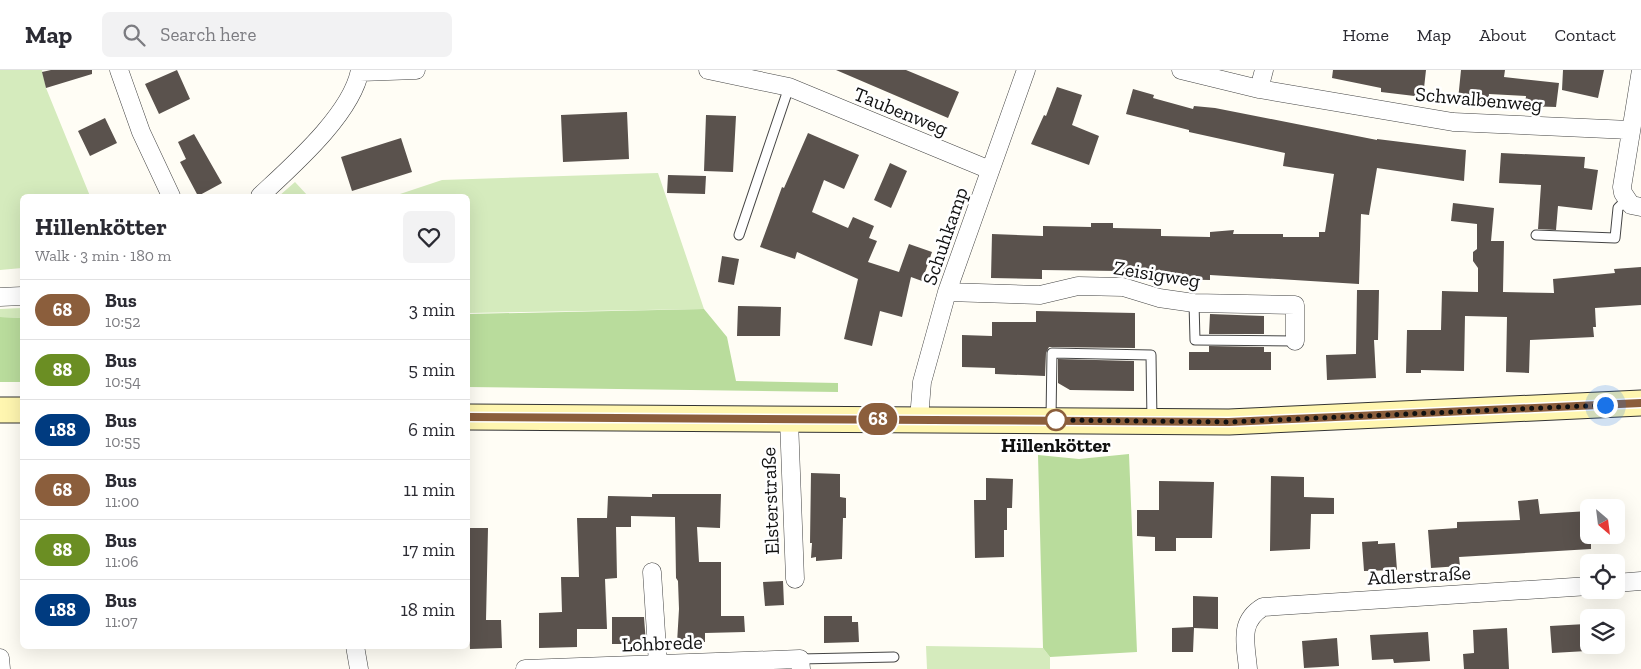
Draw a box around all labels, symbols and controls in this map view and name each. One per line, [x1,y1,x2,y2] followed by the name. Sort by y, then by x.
[102,12,452,57] search box
[25,20,72,49] text: Map
[120,21,148,49] icon: search
[160,23,257,46] text: Search here
[1342,24,1389,46] text: Home
[1417,24,1451,46] text: Map
[1479,24,1526,46] text: About
[1554,24,1616,46] text: Contact
[850,81,952,141] street label: Taubenweg
[1414,81,1544,117] street label: Schwalbenweg
[917,184,973,288] street label: Schuhkamp
[403,211,455,263] button: heart
[35,212,167,241] text: Hillenkötter
[35,246,171,265] text: Walk · 3 min · 180 m
[1112,255,1202,293] street label: Zeisigweg
[105,289,137,312] text: Bus
[409,298,455,321] text: 3 min
[53,299,72,321] text: 68
[105,312,140,331] text: 10:52
[105,349,137,372] text: Bus
[408,358,455,381] text: 5 min
[53,359,72,381] text: 88
[105,372,141,391] text: 10:54
[1593,393,1618,418] your location
[856,403,900,435] line badge: 68
[868,408,888,430] text: 68
[105,409,137,432] text: Bus
[1045,409,1067,431] marker: Hillenkötter
[408,418,455,441] text: 6 min
[49,419,76,441] text: 188
[105,432,140,451] text: 10:55
[1001,433,1111,457] place label: Hillenkötter
[756,447,784,555] street label: Elsterstraße
[105,469,137,492] text: Bus
[403,478,455,501] text: 11 min
[53,479,72,501] text: 68
[105,492,139,511] text: 11:00
[1580,499,1625,544] north arrow
[1580,499,1625,654] map controls
[105,529,137,552] text: Bus
[402,538,455,561] text: 17 min
[53,539,72,561] text: 88
[105,552,139,571] text: 11:06
[1580,554,1625,599] button: locate
[1367,560,1471,590] street label: Adlerstraße
[105,589,137,612] text: Bus
[401,598,455,621] text: 18 min
[49,599,76,621] text: 188
[1580,609,1625,654] button: layers
[105,612,138,631] text: 11:07
[621,630,703,656] street label: Lohbrede

